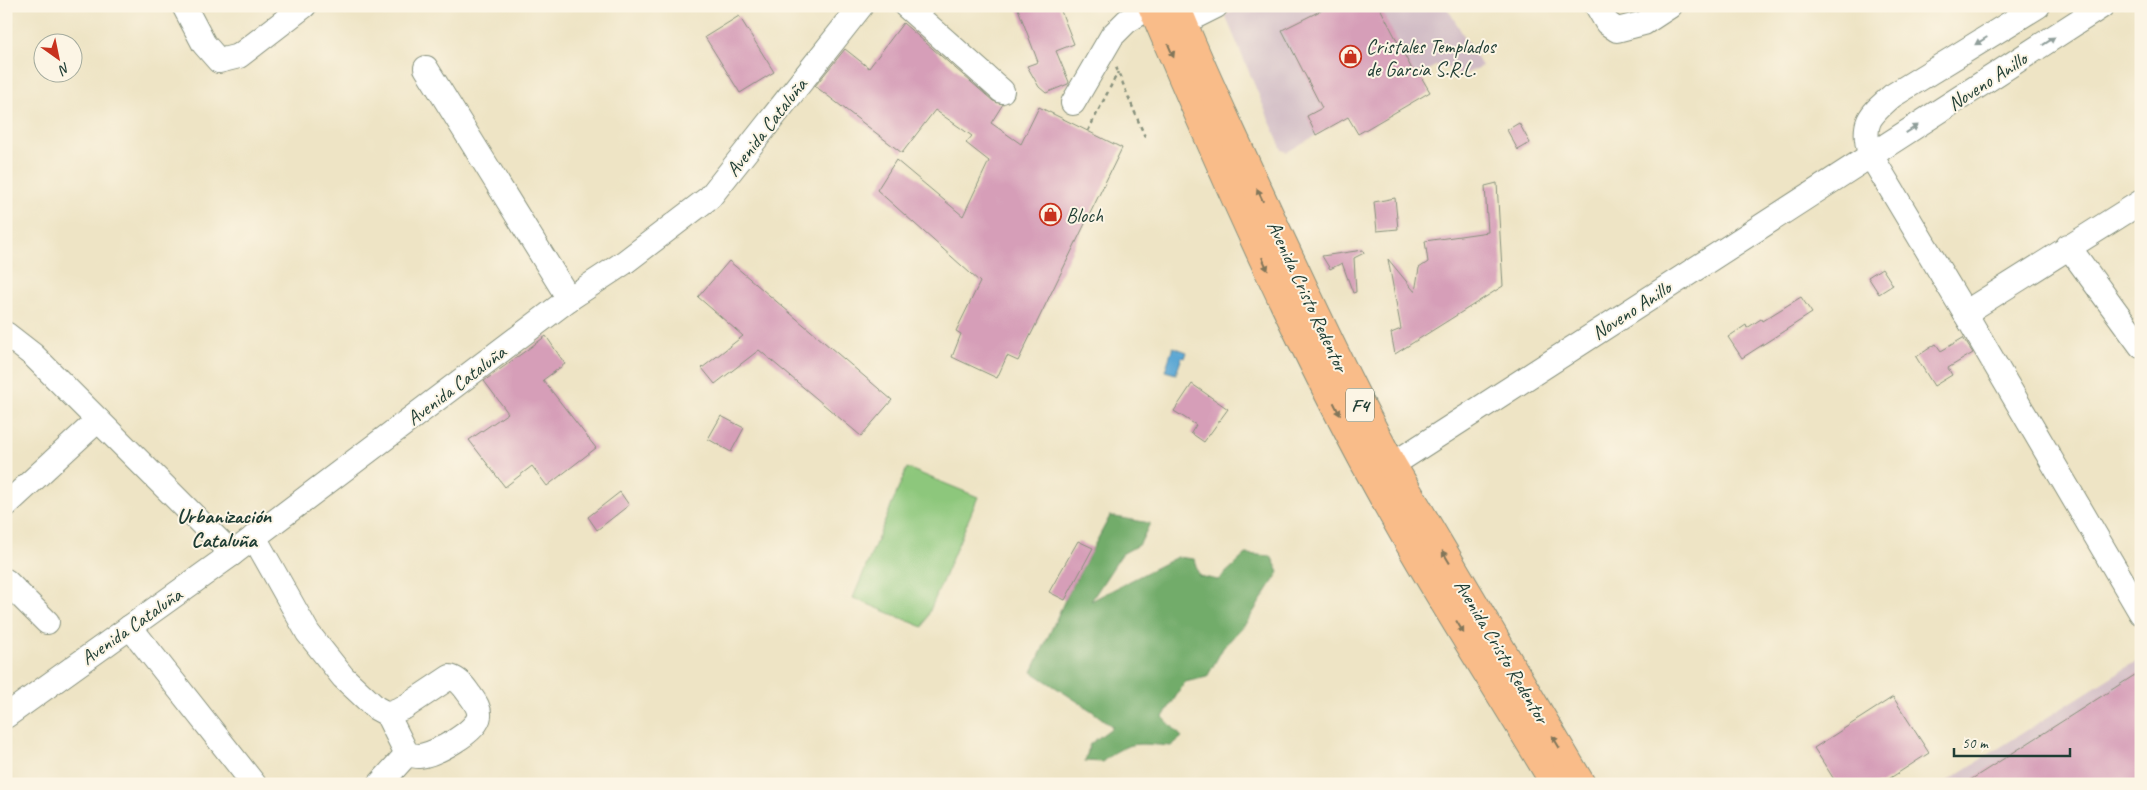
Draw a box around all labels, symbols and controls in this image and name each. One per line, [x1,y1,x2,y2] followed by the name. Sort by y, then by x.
[32,32,82,82] north arrow
[1366,34,1497,82] place label: Cristales Templados de Garcia S.R.L.
[2042,36,2055,46] one-way arrow
[1975,37,1988,46] one-way arrow
[1167,44,1175,58] one-way arrow
[1338,45,1362,69] shop icon: Cristales Templados de Garcia S.R.L.
[1943,45,2033,116] street label: Noveno Anillo
[55,59,73,79] text: N
[720,72,813,182] street label: Avenida Cataluña
[1906,124,1919,134] one-way arrow
[1256,188,1264,202] one-way arrow
[1038,203,1062,227] shop icon: Bloch
[1066,203,1104,228] place label: Bloch
[1262,217,1354,377] street label: Avenida Cristo Redentor
[1261,257,1269,271] one-way arrow
[1587,274,1677,345] street label: Noveno Anillo
[402,339,512,431] street label: Avenida Cataluña
[1346,388,1374,422] road number: F4
[1333,402,1341,417] one-way arrow
[177,503,273,553] district label: Urbanización Cataluña
[1442,550,1451,563] one-way arrow
[1449,575,1555,729] street label: Avenida Cristo Redentor
[76,582,188,671] street label: Avenida Cataluña
[1456,620,1465,633] one-way arrow
[1954,725,2071,757] scale bar
[1962,734,1989,753] text: 50 m
[1551,735,1560,748] one-way arrow

